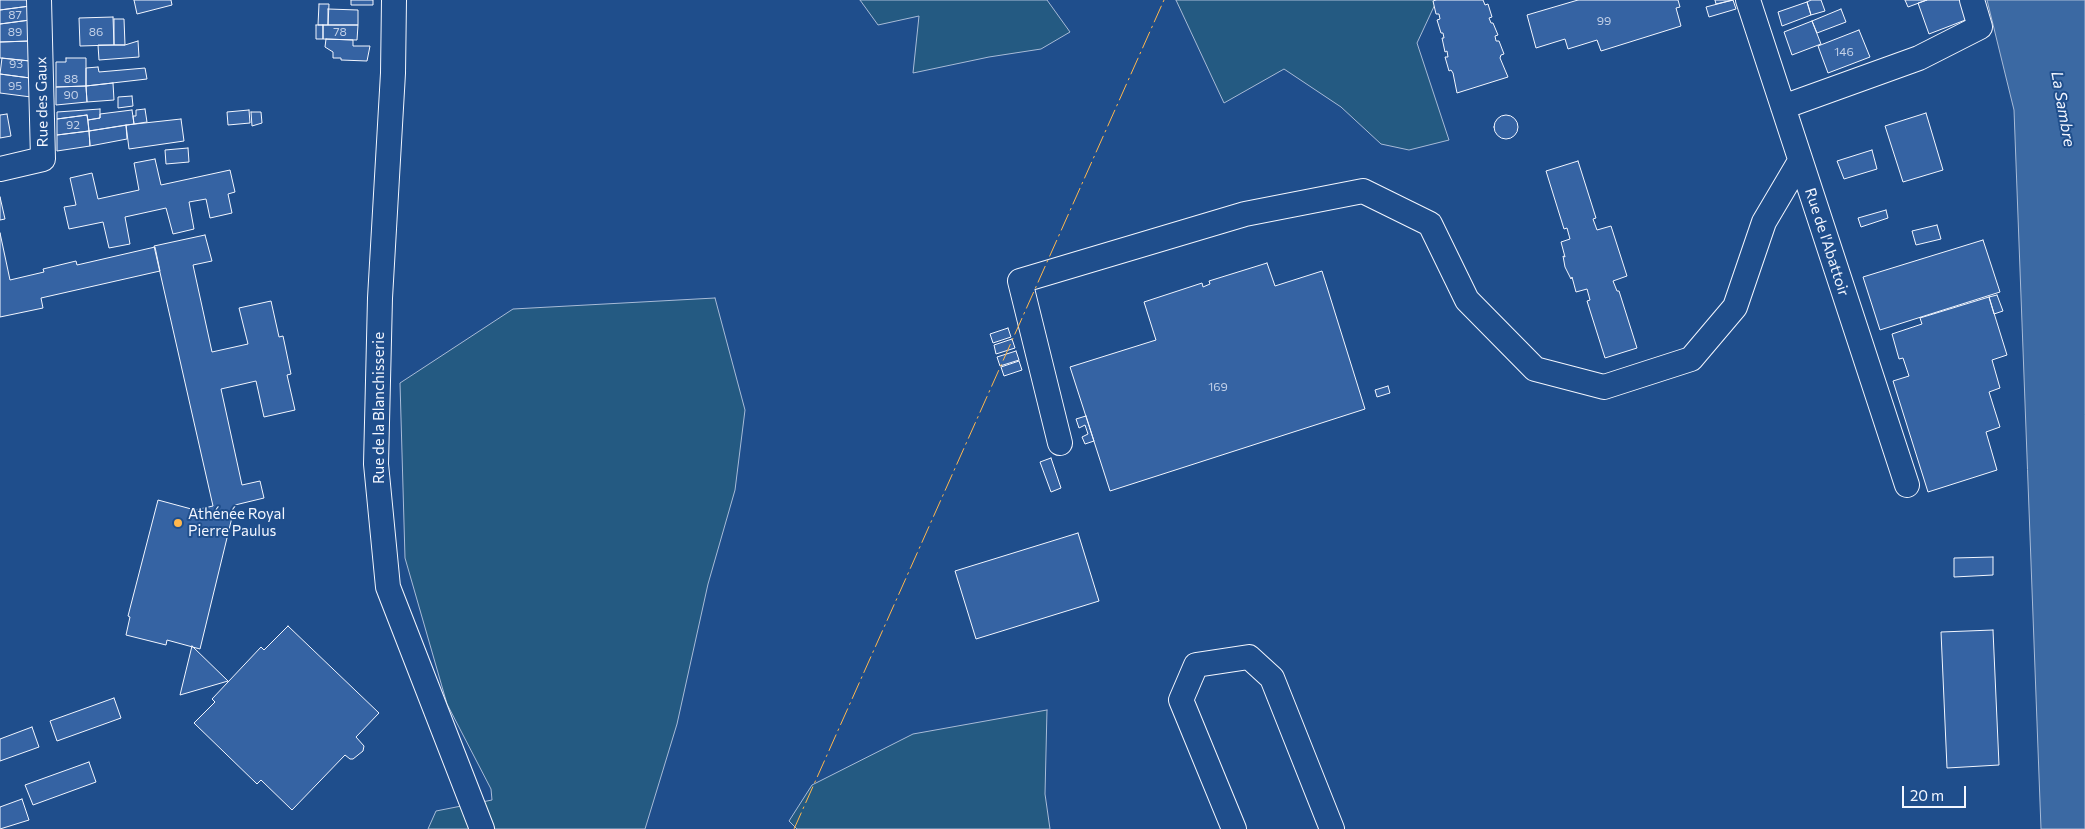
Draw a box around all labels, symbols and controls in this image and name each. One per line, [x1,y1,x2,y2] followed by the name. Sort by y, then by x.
[8,8,22,22] house number: 87
[1597,14,1611,28] house number: 99
[8,25,22,39] house number: 89
[89,25,103,39] house number: 86
[333,25,347,39] house number: 78
[1834,45,1854,59] house number: 146
[9,57,23,71] house number: 93
[32,57,52,147] street label: Rue des Gaux
[2047,70,2079,148] water label: La Sambre
[64,72,78,86] house number: 88
[8,79,22,93] house number: 95
[63,88,79,102] house number: 90
[66,118,80,132] house number: 92
[1801,186,1853,298] street label: Rue de l'Abattoir
[370,332,388,484] street label: Rue de la Blanchisserie
[1208,380,1228,394] house number: 169
[188,505,285,540] place label: Athénée Royal Pierre Paulus
[172,517,184,529] marker: Athénée Royal Pierre Paulus
[1905,776,1969,808] scale bar
[1910,786,1944,804] text: 20 m

